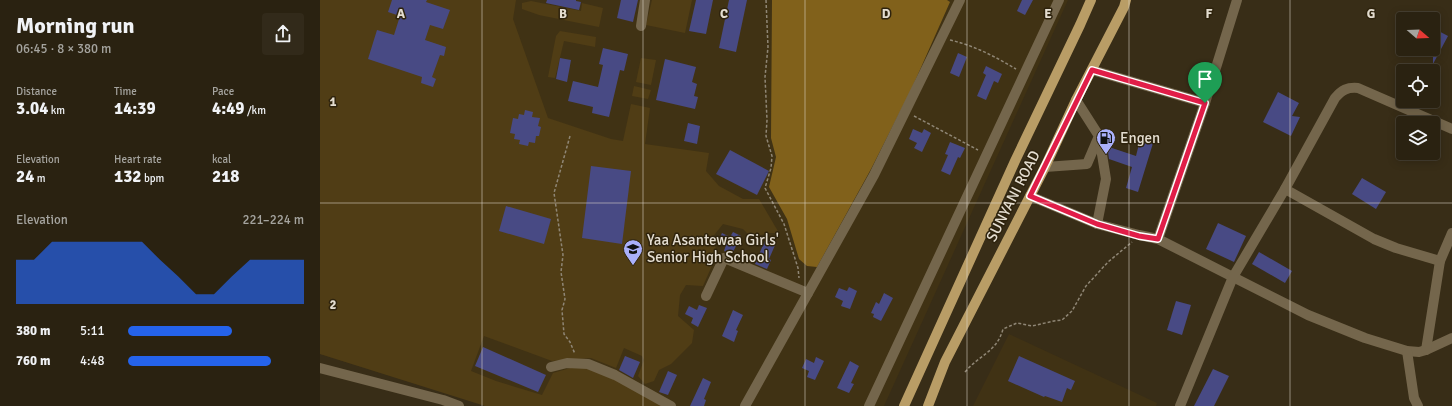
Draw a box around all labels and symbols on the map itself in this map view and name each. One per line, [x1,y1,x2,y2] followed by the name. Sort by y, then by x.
[397,6,406,22] text: A
[559,6,567,22] text: B
[720,6,728,22] text: C
[882,6,891,22] text: D
[1044,6,1052,22] text: E
[1206,6,1213,22] text: F
[1367,6,1375,22] text: G
[1396,12,1440,56] north arrow
[1188,62,1222,103] pin
[329,94,337,110] text: 1
[1095,127,1117,155] fuel station icon: Engen
[1120,129,1160,147] place label: Engen
[982,147,1044,245] street label: SUNYANI ROAD
[647,231,779,266] place label: Yaa Asantewaa Girls' Senior High School
[622,238,644,266] school or university icon: Yaa Asantewaa Girls' Senior High School
[329,297,337,313] text: 2

